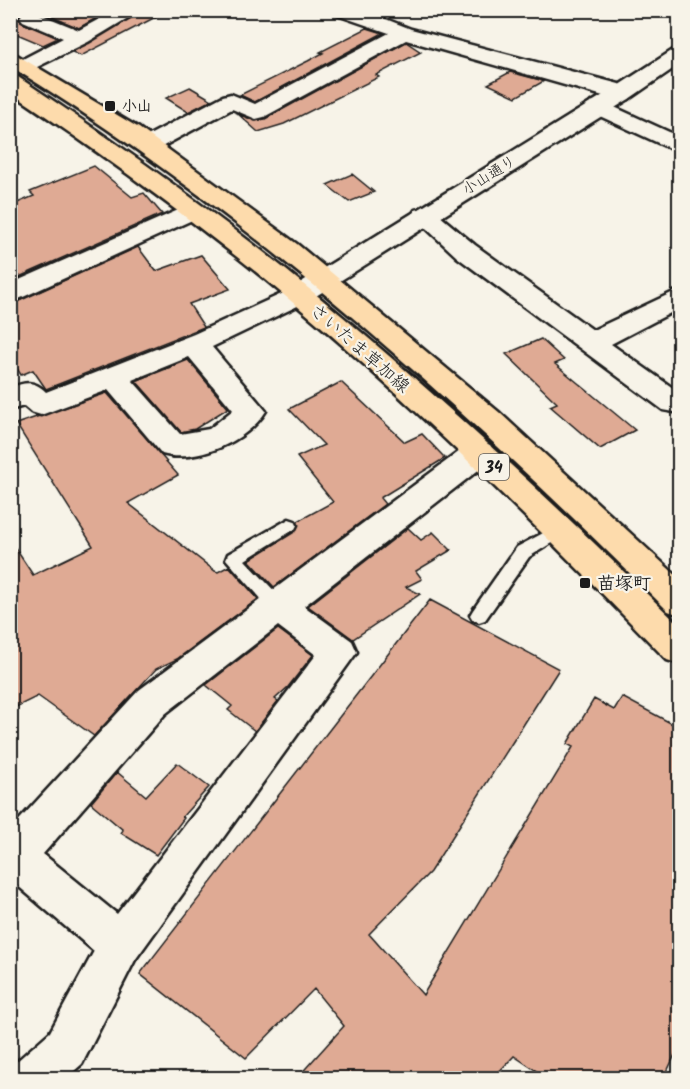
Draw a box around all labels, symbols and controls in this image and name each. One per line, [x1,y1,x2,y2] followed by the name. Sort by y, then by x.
[122,95,152,119] place label: 小山
[103,99,117,113] marker: 小山
[458,150,521,202] street label: 小山通り
[302,297,416,401] street label: さいたま草加線
[479,454,509,480] road number: 34
[597,570,651,599] place label: 苗塚町
[578,576,592,590] marker: 苗塚町

